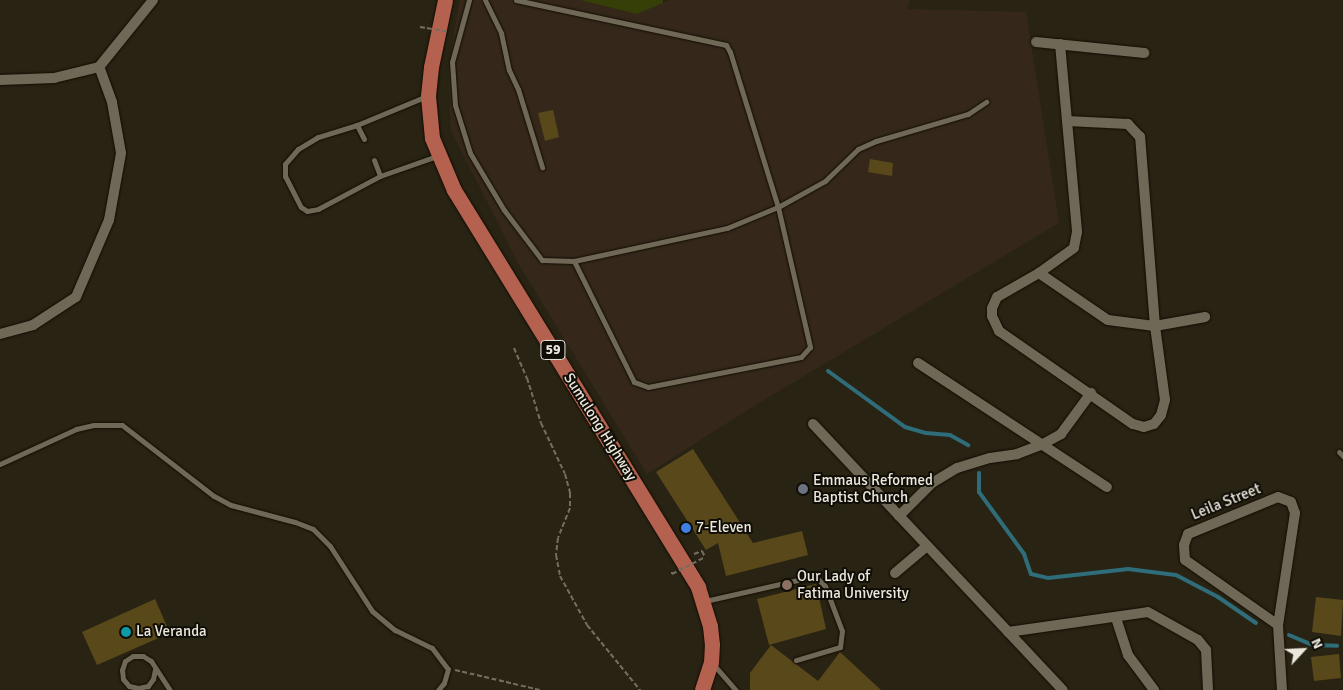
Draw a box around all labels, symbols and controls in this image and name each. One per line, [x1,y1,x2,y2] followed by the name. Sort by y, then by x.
[539,338,567,362] road number: 59
[560,370,640,484] street label: Sumulong Highway
[813,471,933,506] place label: Emmaus Reformed Baptist Church
[1189,480,1263,524] street label: Leila Street
[797,483,809,495] marker: Emmaus Reformed Baptist Church
[696,519,752,537] place label: 7-Eleven
[680,522,692,534] marker: 7-Eleven
[797,567,909,602] place label: Our Lady of Fatima University
[781,579,793,591] marker: Our Lady of Fatima University
[136,623,207,641] place label: La Veranda
[1278,625,1328,675] north arrow
[120,626,132,638] marker: La Veranda
[1307,635,1327,651] text: N

